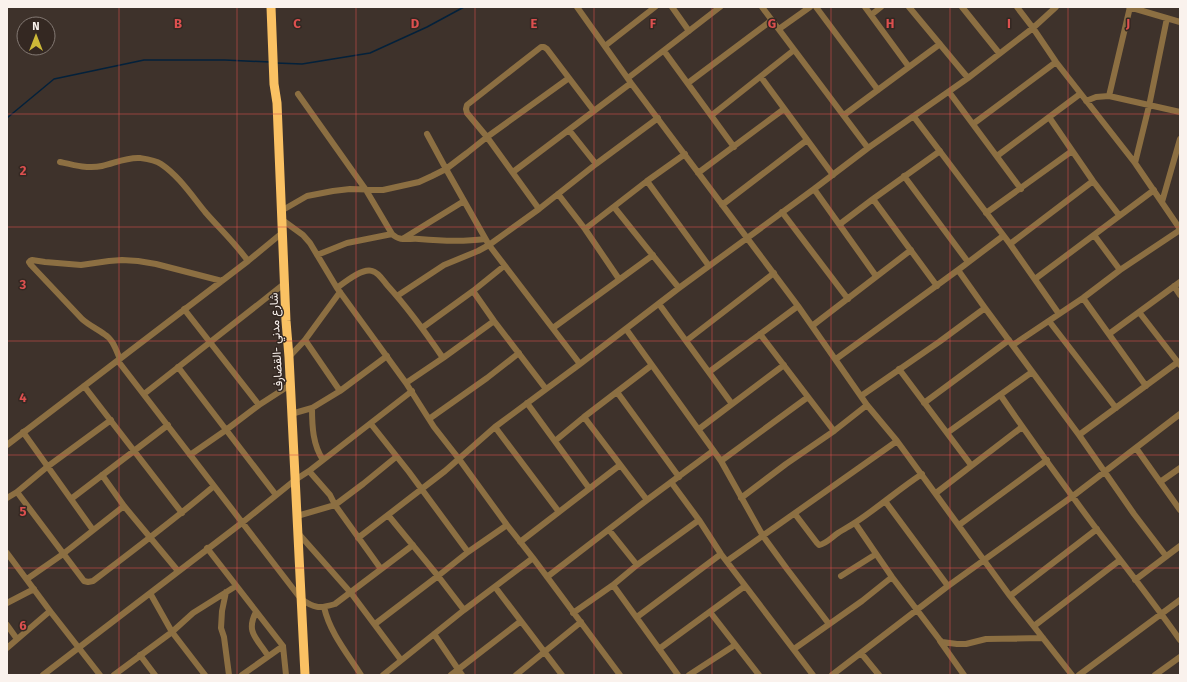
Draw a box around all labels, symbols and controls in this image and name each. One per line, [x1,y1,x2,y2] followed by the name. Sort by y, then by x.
[16,16,56,56] north arrow
[174,16,182,31] text: B
[293,16,301,31] text: C
[411,16,420,31] text: D
[531,16,538,31] text: E
[650,16,657,31] text: F
[768,16,776,31] text: G
[886,16,894,31] text: H
[1007,16,1011,31] text: I
[1125,16,1130,31] text: J
[32,20,40,33] text: N
[20,163,27,178] text: 2
[19,277,27,292] text: 3
[266,292,289,392] street label: شارع مدني -القضارف
[19,390,27,405] text: 4
[20,504,27,519] text: 5
[19,618,27,633] text: 6

